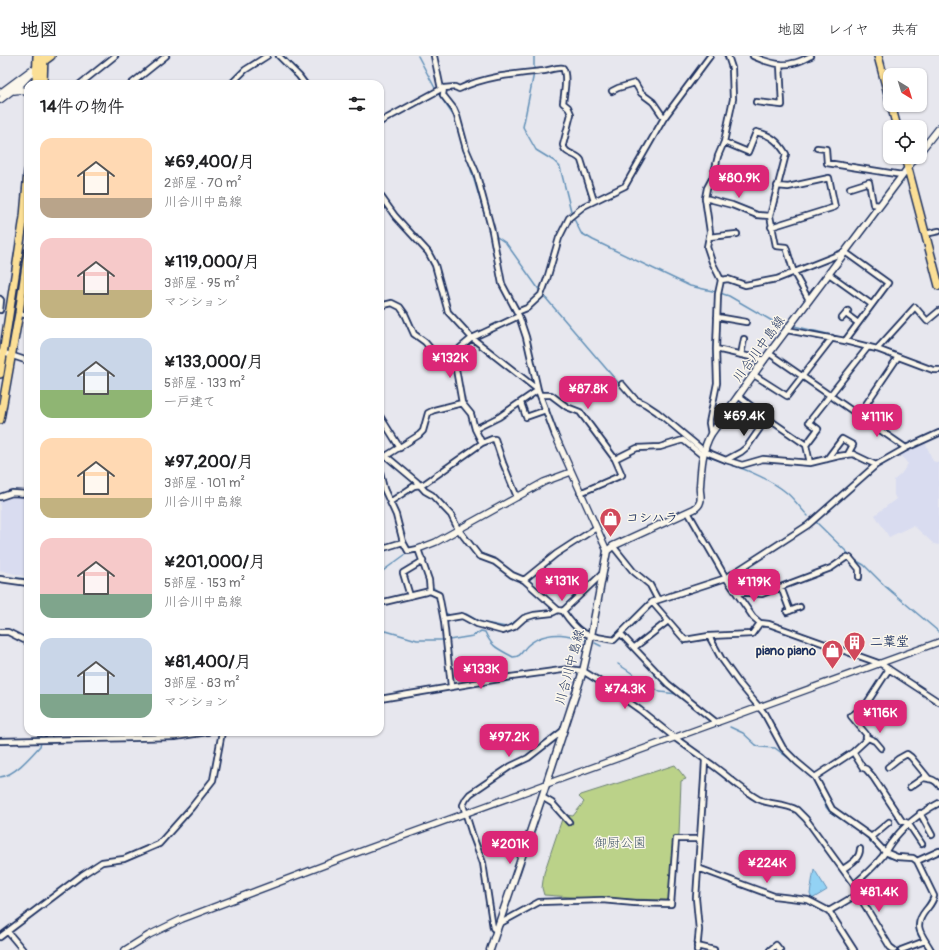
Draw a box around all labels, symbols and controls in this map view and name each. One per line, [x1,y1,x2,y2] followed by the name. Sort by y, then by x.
[20,18,58,42] text: 地図
[778,21,806,38] text: 地図
[828,21,869,38] text: レイヤ
[891,21,919,38] text: 共有
[883,68,927,112] north arrow
[883,68,927,164] map controls
[346,93,368,115] icon: filters
[40,96,125,117] text: 14件の物件
[883,120,927,164] button: locate
[164,151,255,172] text: ¥69,400/月
[72,154,120,202] icon: home
[706,165,772,199] pin: ¥80.9K
[718,170,760,186] text: ¥80.9K
[164,175,242,191] text: 2部屋 · 70 m²
[164,194,242,210] text: 川合川中島線
[164,251,260,272] text: ¥119,000/月
[72,254,120,302] icon: home
[164,275,240,291] text: 3部屋 · 95 m²
[164,294,228,310] text: マンション
[730,312,789,385] street label: 川合川中島線
[422,345,478,379] pin: ¥132K
[432,350,468,366] text: ¥132K
[164,351,264,372] text: ¥133,000/月
[72,354,120,402] icon: home
[164,375,245,391] text: 5部屋 · 133 m²
[555,376,621,410] pin: ¥87.8K
[568,381,608,397] text: ¥87.8K
[164,394,216,410] text: 一戸建て
[711,403,777,437] pin: ¥69.4K
[849,404,905,438] pin: ¥111K
[723,408,765,424] text: ¥69.4K
[861,409,893,425] text: ¥111K
[164,451,254,472] text: ¥97,200/月
[72,454,120,502] icon: home
[164,475,245,491] text: 3部屋 · 101 m²
[164,494,242,510] text: 川合川中島線
[597,505,623,538] shop icon: コシハラ
[626,510,678,526] place label: コシハラ
[164,551,266,572] text: ¥201,000/月
[72,554,120,602] icon: home
[534,568,590,602] pin: ¥131K
[726,569,782,603] pin: ¥119K
[545,573,579,589] text: ¥131K
[737,574,771,590] text: ¥119K
[164,575,245,591] text: 5部屋 · 153 m²
[164,594,242,610] text: 川合川中島線
[552,626,588,707] street label: 川合川中島線
[841,629,867,662] building icon: 二葉堂
[870,634,909,650] place label: 二葉堂
[819,638,845,671] shop icon: piano piano
[756,643,816,659] place label: piano piano
[164,651,252,672] text: ¥81,400/月
[72,654,120,702] icon: home
[453,656,509,690] pin: ¥133K
[463,661,499,677] text: ¥133K
[164,675,240,691] text: 3部屋 · 83 m²
[592,676,658,710] pin: ¥74.3K
[604,681,646,697] text: ¥74.3K
[164,694,228,710] text: マンション
[852,700,908,734] pin: ¥116K
[863,705,897,721] text: ¥116K
[476,724,542,758] pin: ¥97.2K
[489,729,529,745] text: ¥97.2K
[482,831,538,865] pin: ¥201K
[594,835,646,851] park label: 御厨公園
[491,836,529,852] text: ¥201K
[739,850,795,884] pin: ¥224K
[748,855,786,871] text: ¥224K
[846,879,912,913] pin: ¥81.4K
[860,884,898,900] text: ¥81.4K

